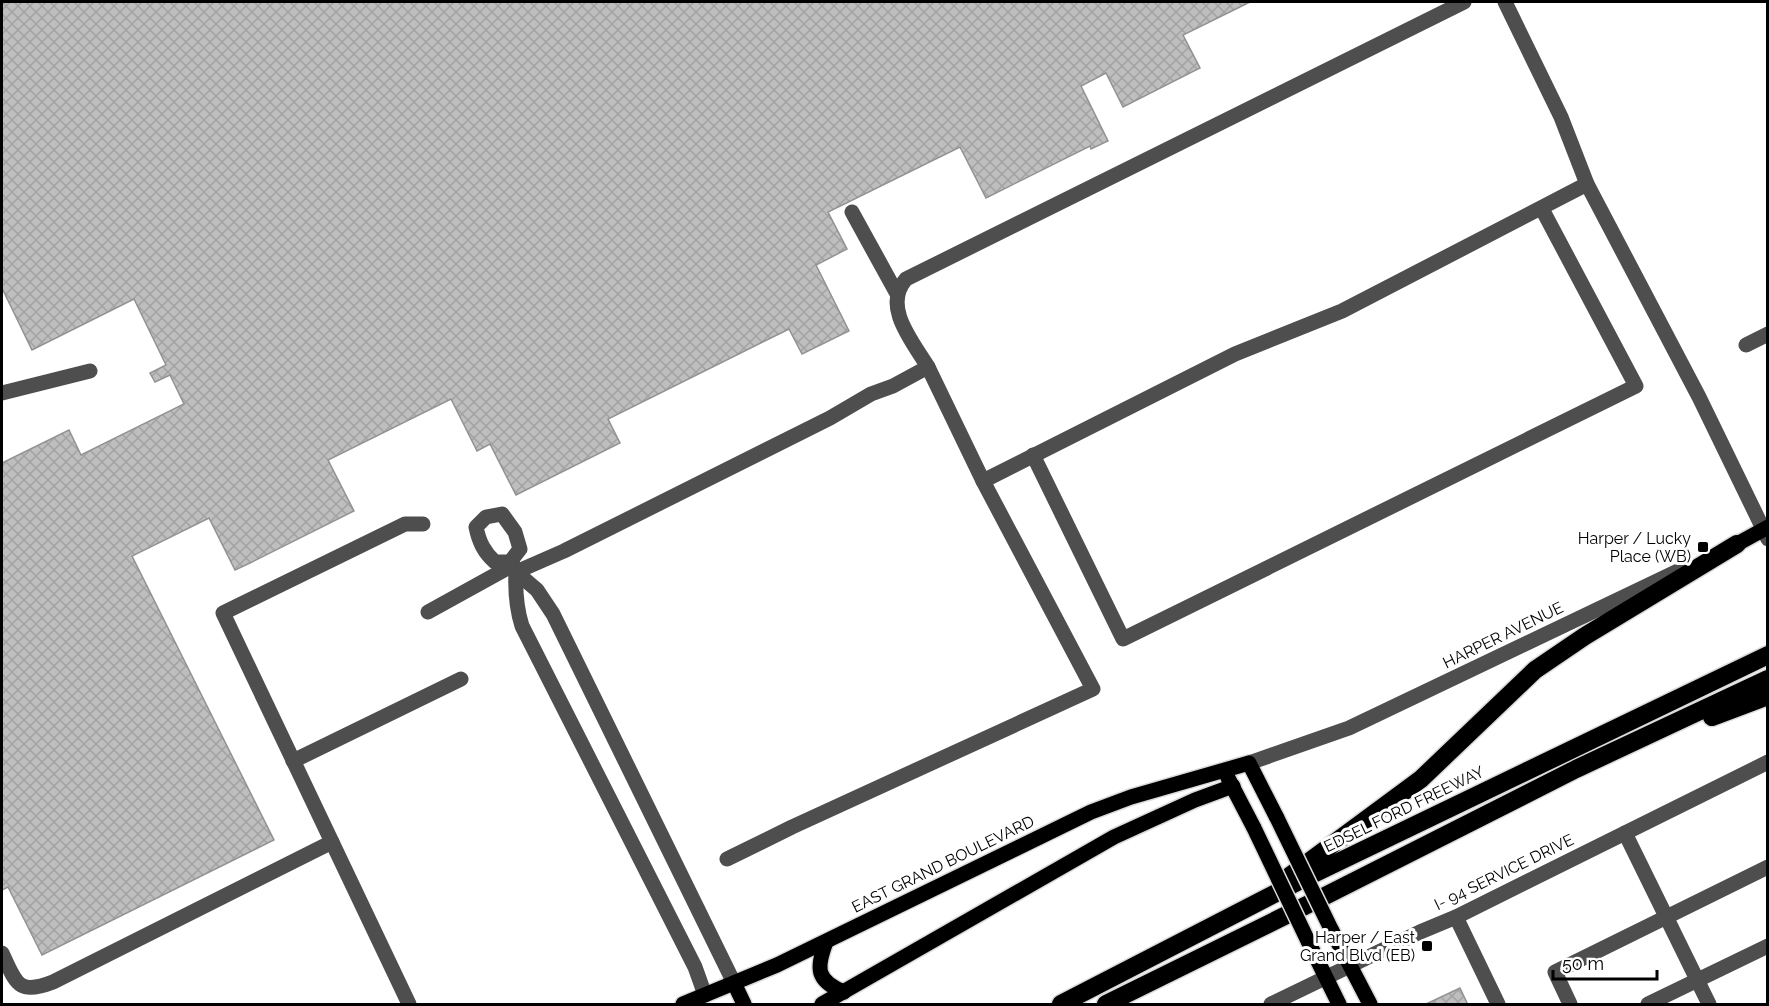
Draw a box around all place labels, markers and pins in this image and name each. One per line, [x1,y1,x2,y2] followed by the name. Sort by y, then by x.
[1578,529,1691,566] place label: Harper / Lucky Place (WB)
[1696,540,1710,554] marker: Harper / Lucky Place (WB)
[1300,928,1416,965] place label: Harper / East Grand Blvd (EB)
[1420,939,1434,953] marker: Harper / East Grand Blvd (EB)

